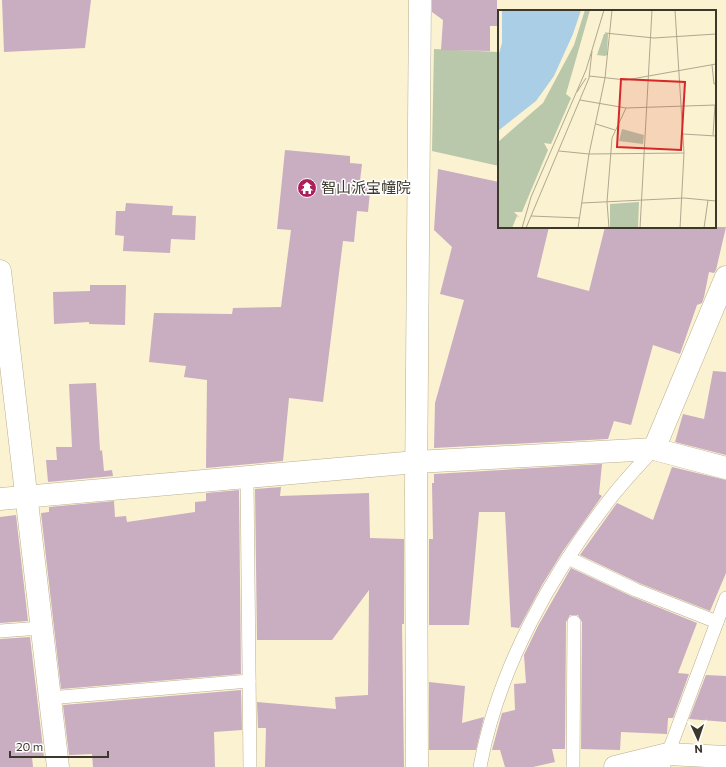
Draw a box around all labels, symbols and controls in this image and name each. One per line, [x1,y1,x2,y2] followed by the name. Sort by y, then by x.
[498,10,716,228] inset map
[296,177,318,199] temple icon: 智山派宝幢院
[321,178,411,196] place label: 智山派宝幢院
[678,719,718,759] north arrow
[10,733,108,759] scale bar
[16,739,43,753] text: 20 m
[694,743,703,756] text: N

